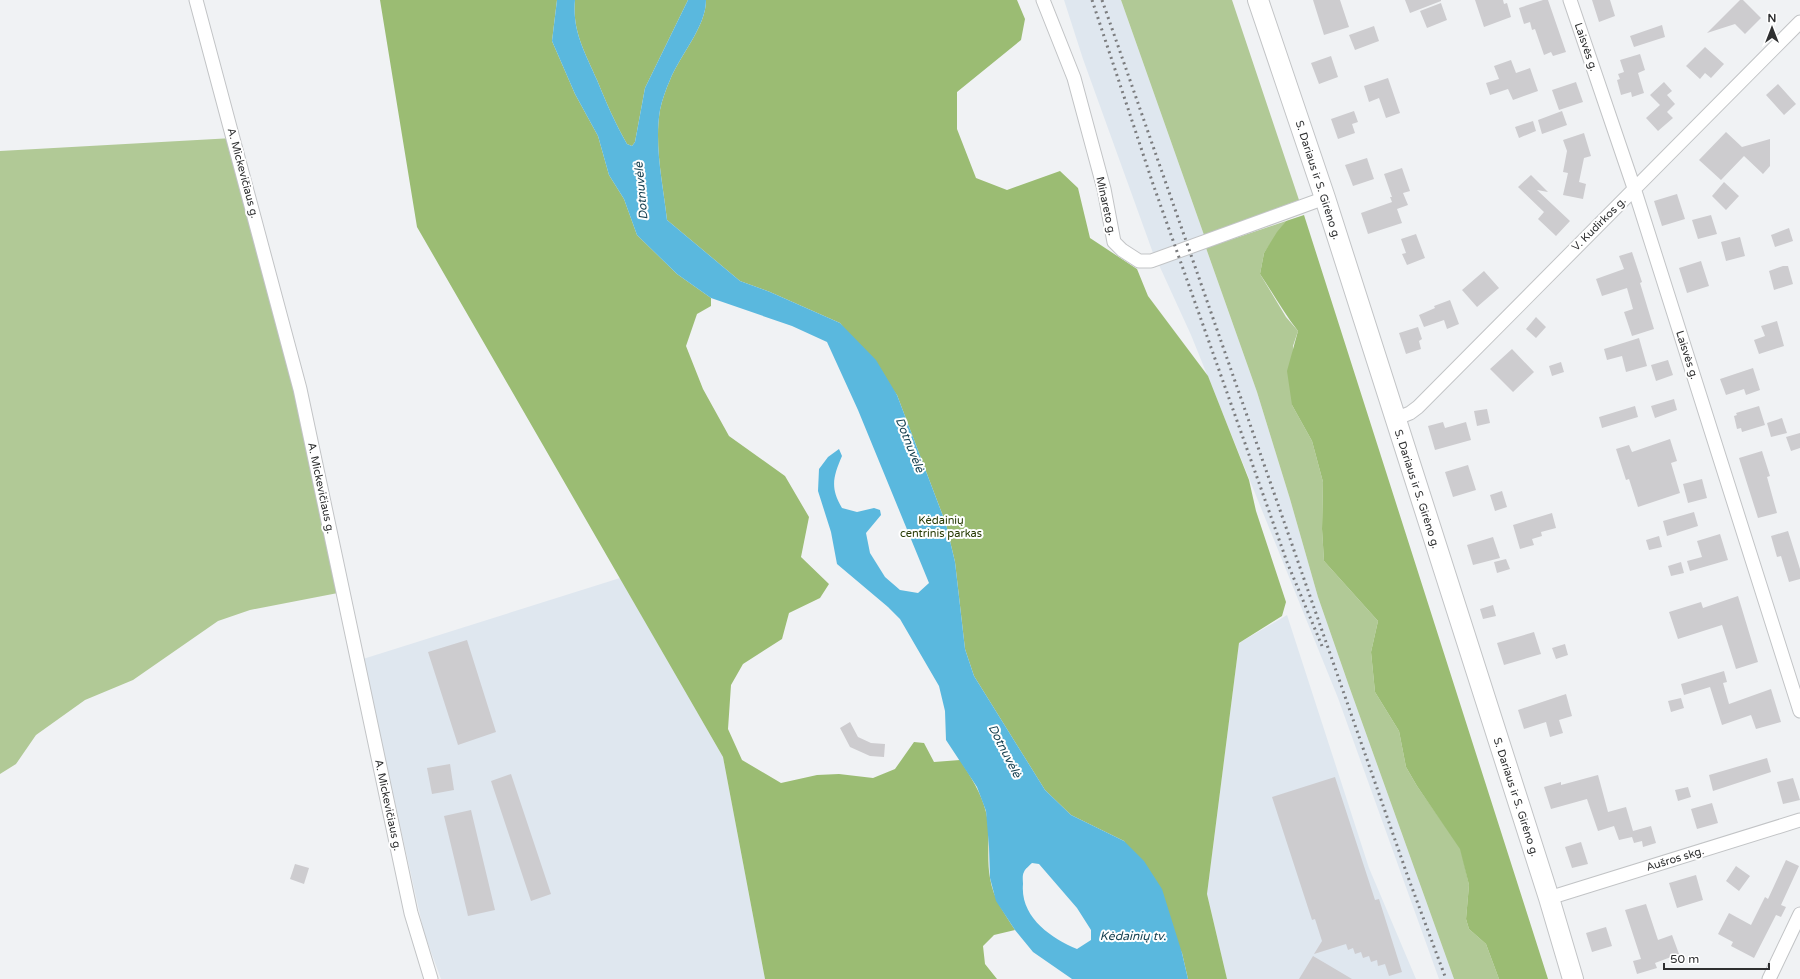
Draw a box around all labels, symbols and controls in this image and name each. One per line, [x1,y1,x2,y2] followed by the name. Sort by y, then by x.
[1752,8,1792,48] north arrow
[1768,12,1776,25] text: N
[1572,21,1600,73] street label: Laisvės g.
[1293,119,1343,241] street label: S. Dariaus ir S. Girėno g.
[225,126,261,220] street label: A. Mickevičiaus g.
[631,160,651,221] water label: Dotnuvėlė
[1093,175,1119,237] street label: Minareto g.
[1569,194,1629,254] street label: V. Kudirkos g.
[1673,329,1701,381] street label: Laisvės g.
[893,415,928,476] water label: Dotnuvėlė
[1392,428,1442,550] street label: S. Dariaus ir S. Girėno g.
[305,441,337,535] street label: A. Mickevičiaus g.
[900,514,982,540] park label: Kėdainių centrinis parkas
[986,722,1025,781] water label: Dotnuvėlė
[1491,736,1541,858] street label: S. Dariaus ir S. Girėno g.
[372,758,404,852] street label: A. Mickevičiaus g.
[1644,844,1706,874] street label: Aušros skg.
[1100,929,1166,943] water label: Kėdainių tv.
[1664,945,1769,971] scale bar
[1670,952,1699,966] text: 50 m

